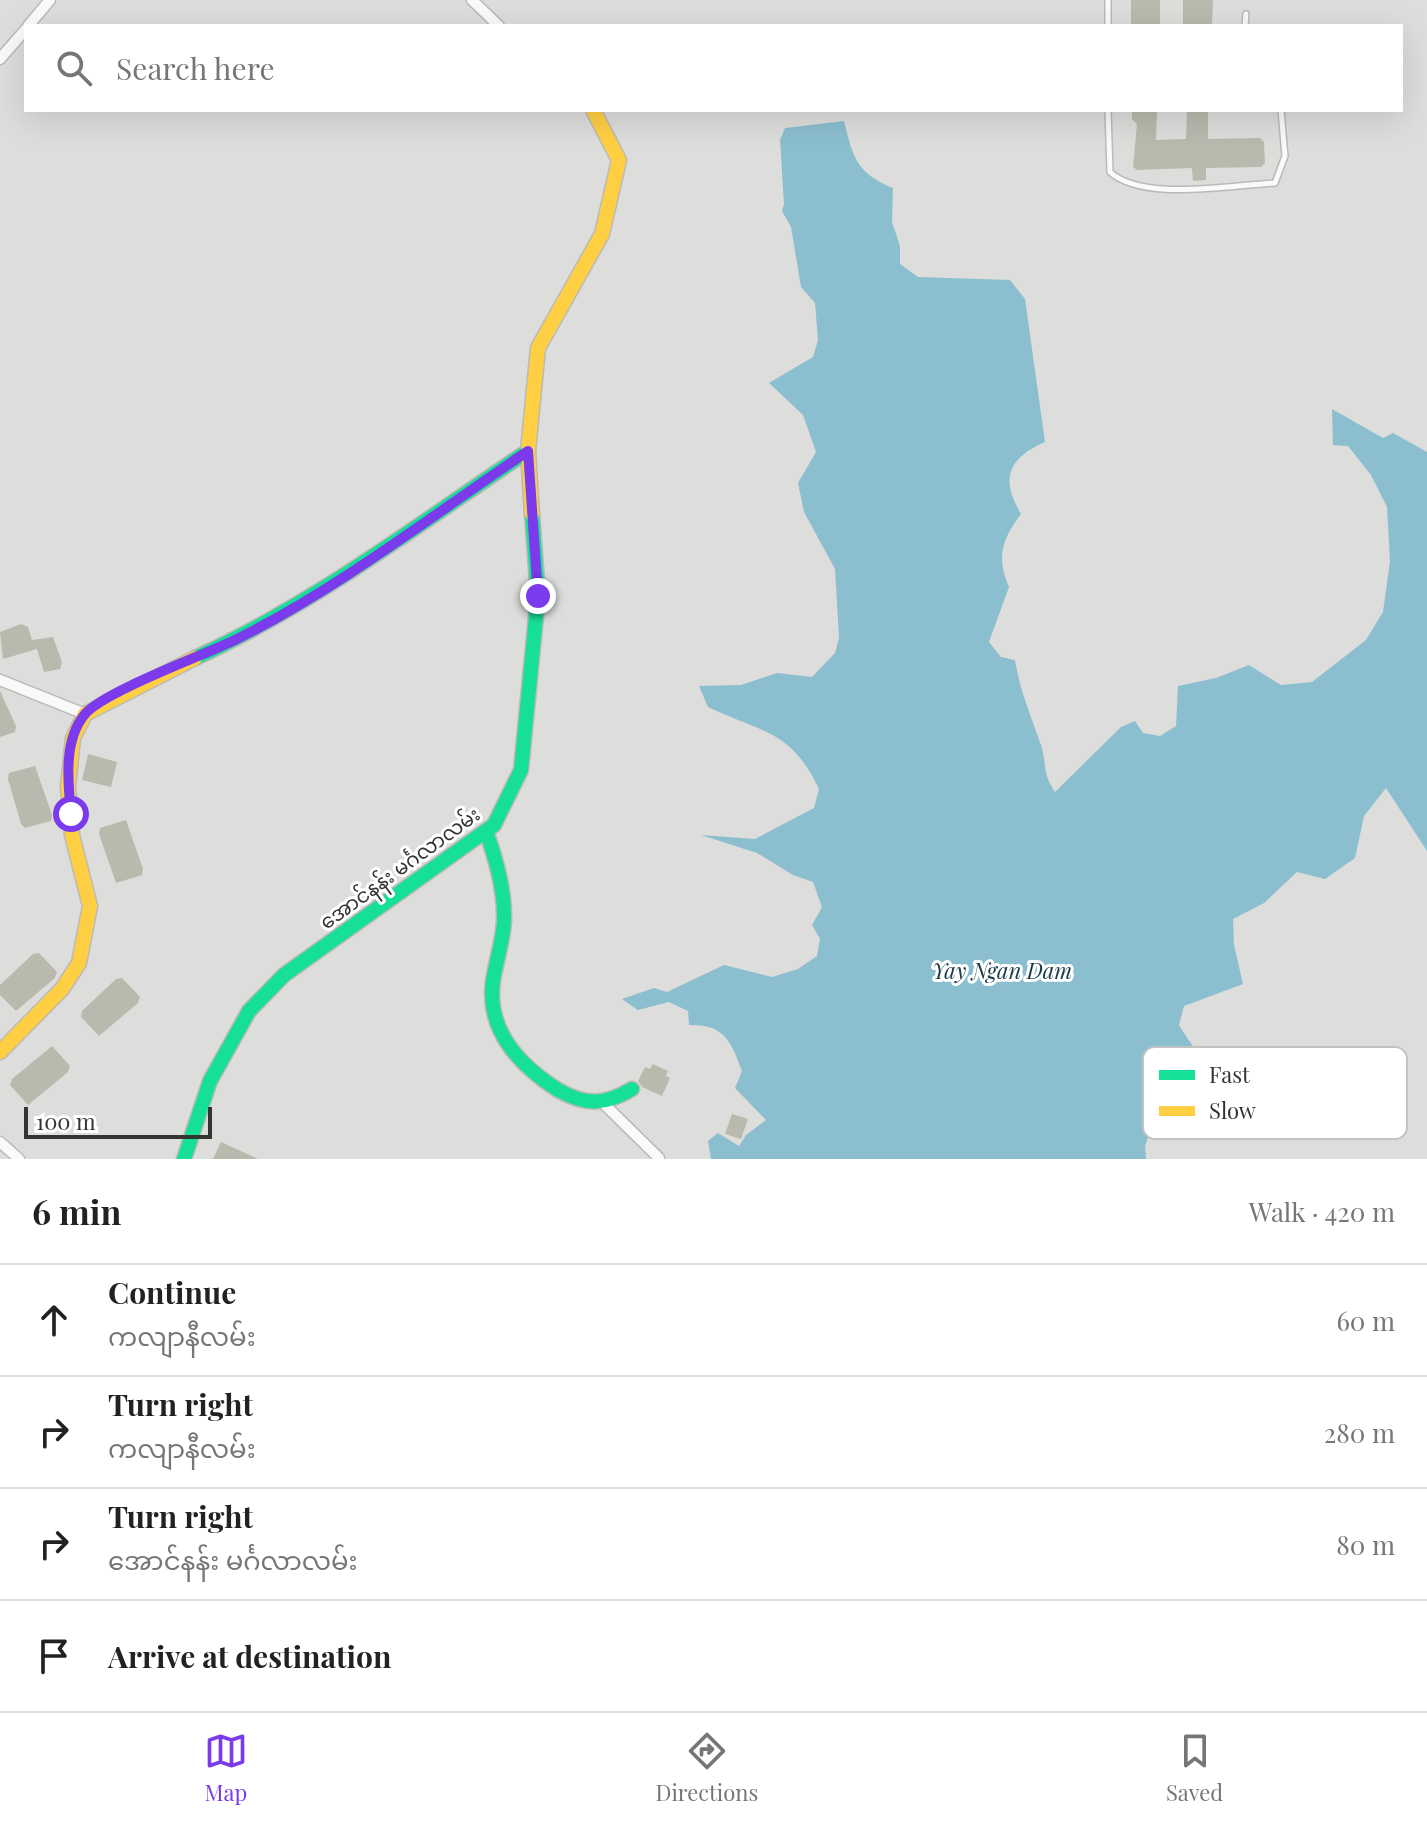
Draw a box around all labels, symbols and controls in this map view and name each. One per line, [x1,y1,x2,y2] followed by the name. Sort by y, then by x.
[24,24,1403,112] search box
[52,46,96,90] icon: search
[116,48,275,88] text: Search here
[520,578,556,614] route end
[53,796,89,832] route start
[313,800,487,938] street label: အောင်နန်း မင်္ဂလာလမ်း
[932,955,1072,985] water label: Yay Ngan Dam
[1143,1047,1407,1139] legend
[1209,1059,1251,1089] text: Fast
[1209,1095,1256,1125] text: Slow
[24,1103,212,1139] scale bar
[36,1106,96,1136] text: 100 m
[32,1188,121,1234] text: 6 min
[1249,1194,1395,1229] text: Walk · 420 m
[108,1272,236,1312] text: Continue
[32,1298,76,1342] icon: ahead
[1336,1303,1395,1338] text: 60 m
[108,1318,256,1353] text: ကလျာနီလမ်း
[108,1384,253,1424] text: Turn right
[32,1410,76,1454] icon: right
[1324,1415,1395,1450] text: 280 m
[108,1430,256,1465] text: ကလျာနီလမ်း
[108,1496,253,1536] text: Turn right
[32,1522,76,1566] icon: right
[1336,1527,1395,1562] text: 80 m
[108,1542,358,1577] text: အောင်နန်း မင်္ဂလာလမ်း
[32,1634,76,1678] icon: arrive
[108,1636,391,1676] text: Arrive at destination
[204,1729,248,1807] tab: Map
[655,1729,758,1807] tab: Directions
[1166,1729,1223,1807] tab: Saved

